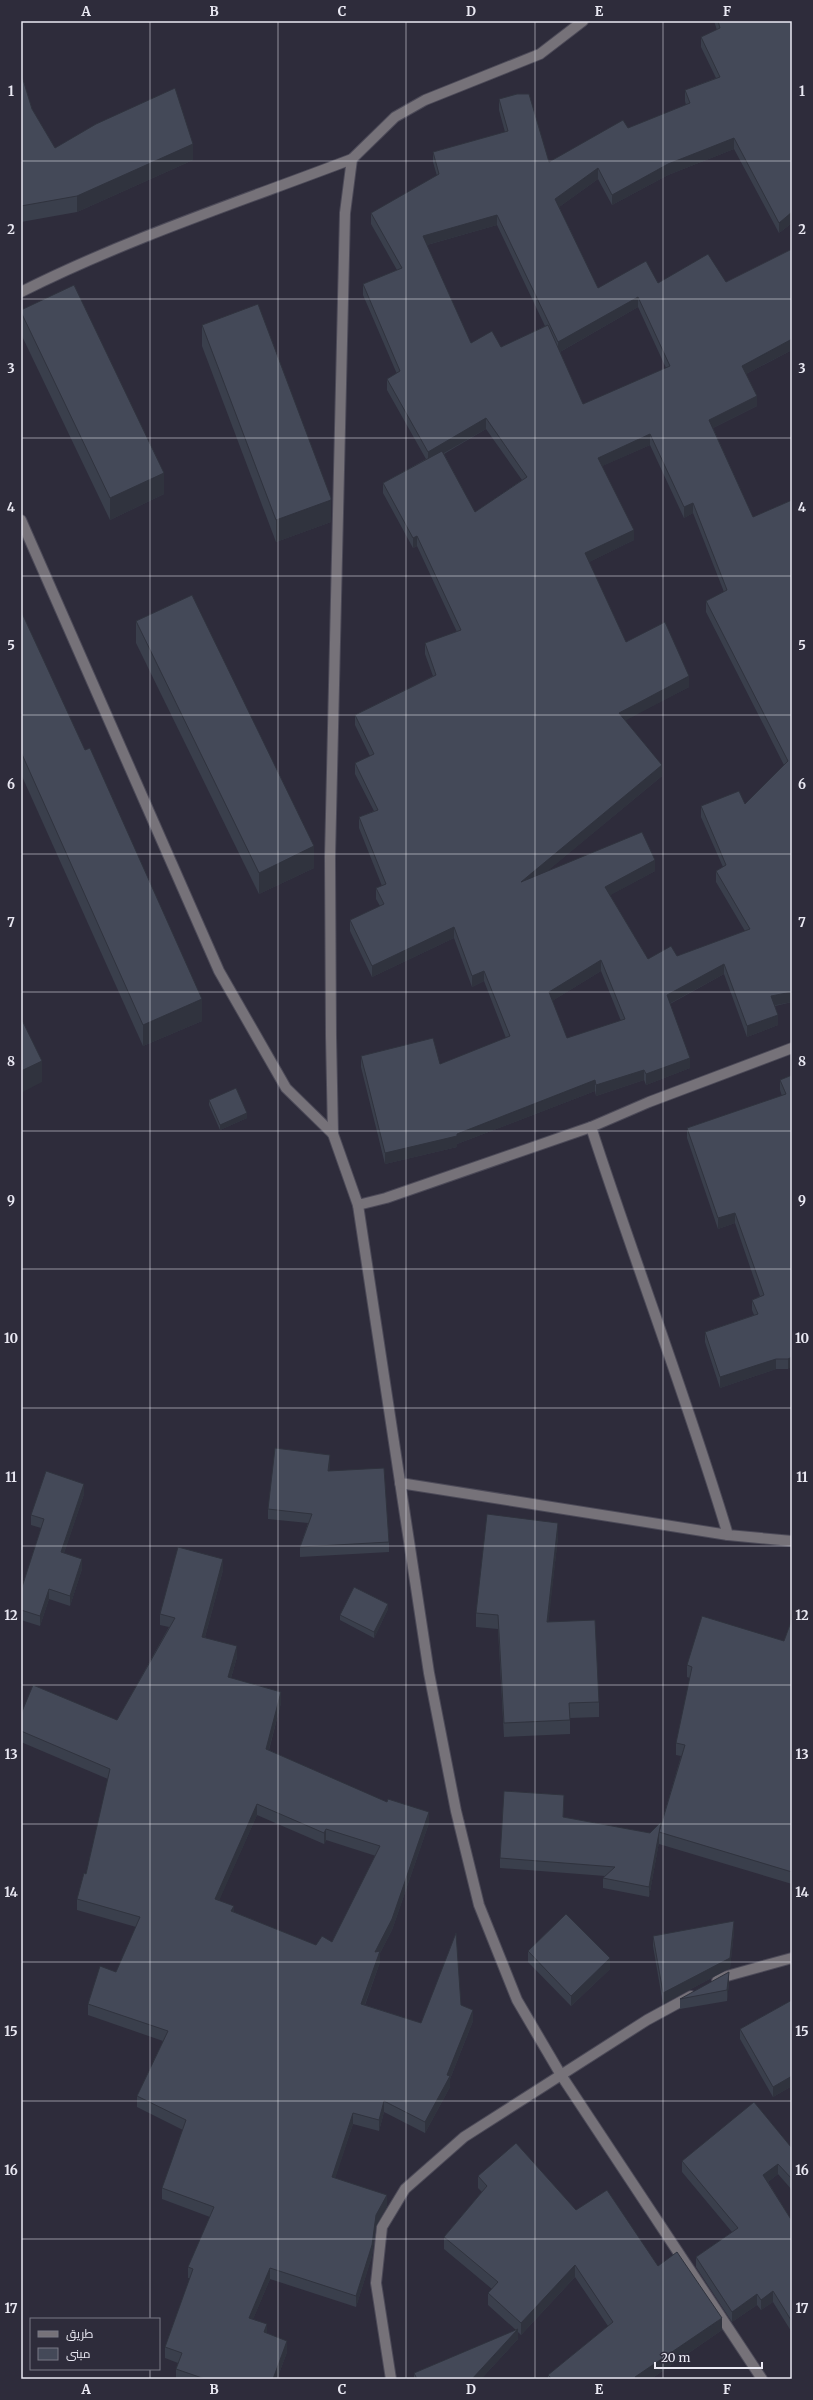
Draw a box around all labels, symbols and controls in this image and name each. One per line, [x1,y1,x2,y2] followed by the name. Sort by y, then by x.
[80,3,91,20] text: A
[209,3,219,20] text: B
[338,3,347,20] text: C
[466,3,476,20] text: D
[595,3,604,20] text: E
[723,3,731,20] text: F
[8,83,14,100] text: 1
[799,83,805,100] text: 1
[7,221,15,238] text: 2
[798,221,806,238] text: 2
[7,360,15,377] text: 3
[798,360,806,377] text: 3
[7,499,16,516] text: 4
[798,499,807,516] text: 4
[7,637,15,654] text: 5
[798,637,806,654] text: 5
[7,776,15,793] text: 6
[798,776,806,793] text: 6
[7,914,15,931] text: 7
[798,914,806,931] text: 7
[7,1053,15,1070] text: 8
[798,1053,806,1070] text: 8
[7,1192,15,1209] text: 9
[798,1192,806,1209] text: 9
[4,1330,18,1347] text: 10
[795,1330,809,1347] text: 10
[5,1469,17,1486] text: 11
[796,1469,808,1486] text: 11
[4,1607,18,1624] text: 12
[795,1607,809,1624] text: 12
[4,1746,18,1763] text: 13
[795,1746,809,1763] text: 13
[4,1884,19,1901] text: 14
[795,1884,810,1901] text: 14
[4,2023,18,2040] text: 15
[795,2023,809,2040] text: 15
[4,2162,18,2179] text: 16
[795,2162,809,2179] text: 16
[4,2300,18,2317] text: 17
[795,2300,809,2317] text: 17
[30,2318,160,2370] legend
[66,2326,94,2341] text: طريق
[655,2344,762,2370] scale bar
[66,2346,91,2361] text: مبنى
[661,2350,690,2365] text: 20 m
[80,2381,91,2398] text: A
[209,2381,219,2398] text: B
[338,2381,347,2398] text: C
[466,2381,476,2398] text: D
[595,2381,604,2398] text: E
[723,2381,731,2398] text: F

